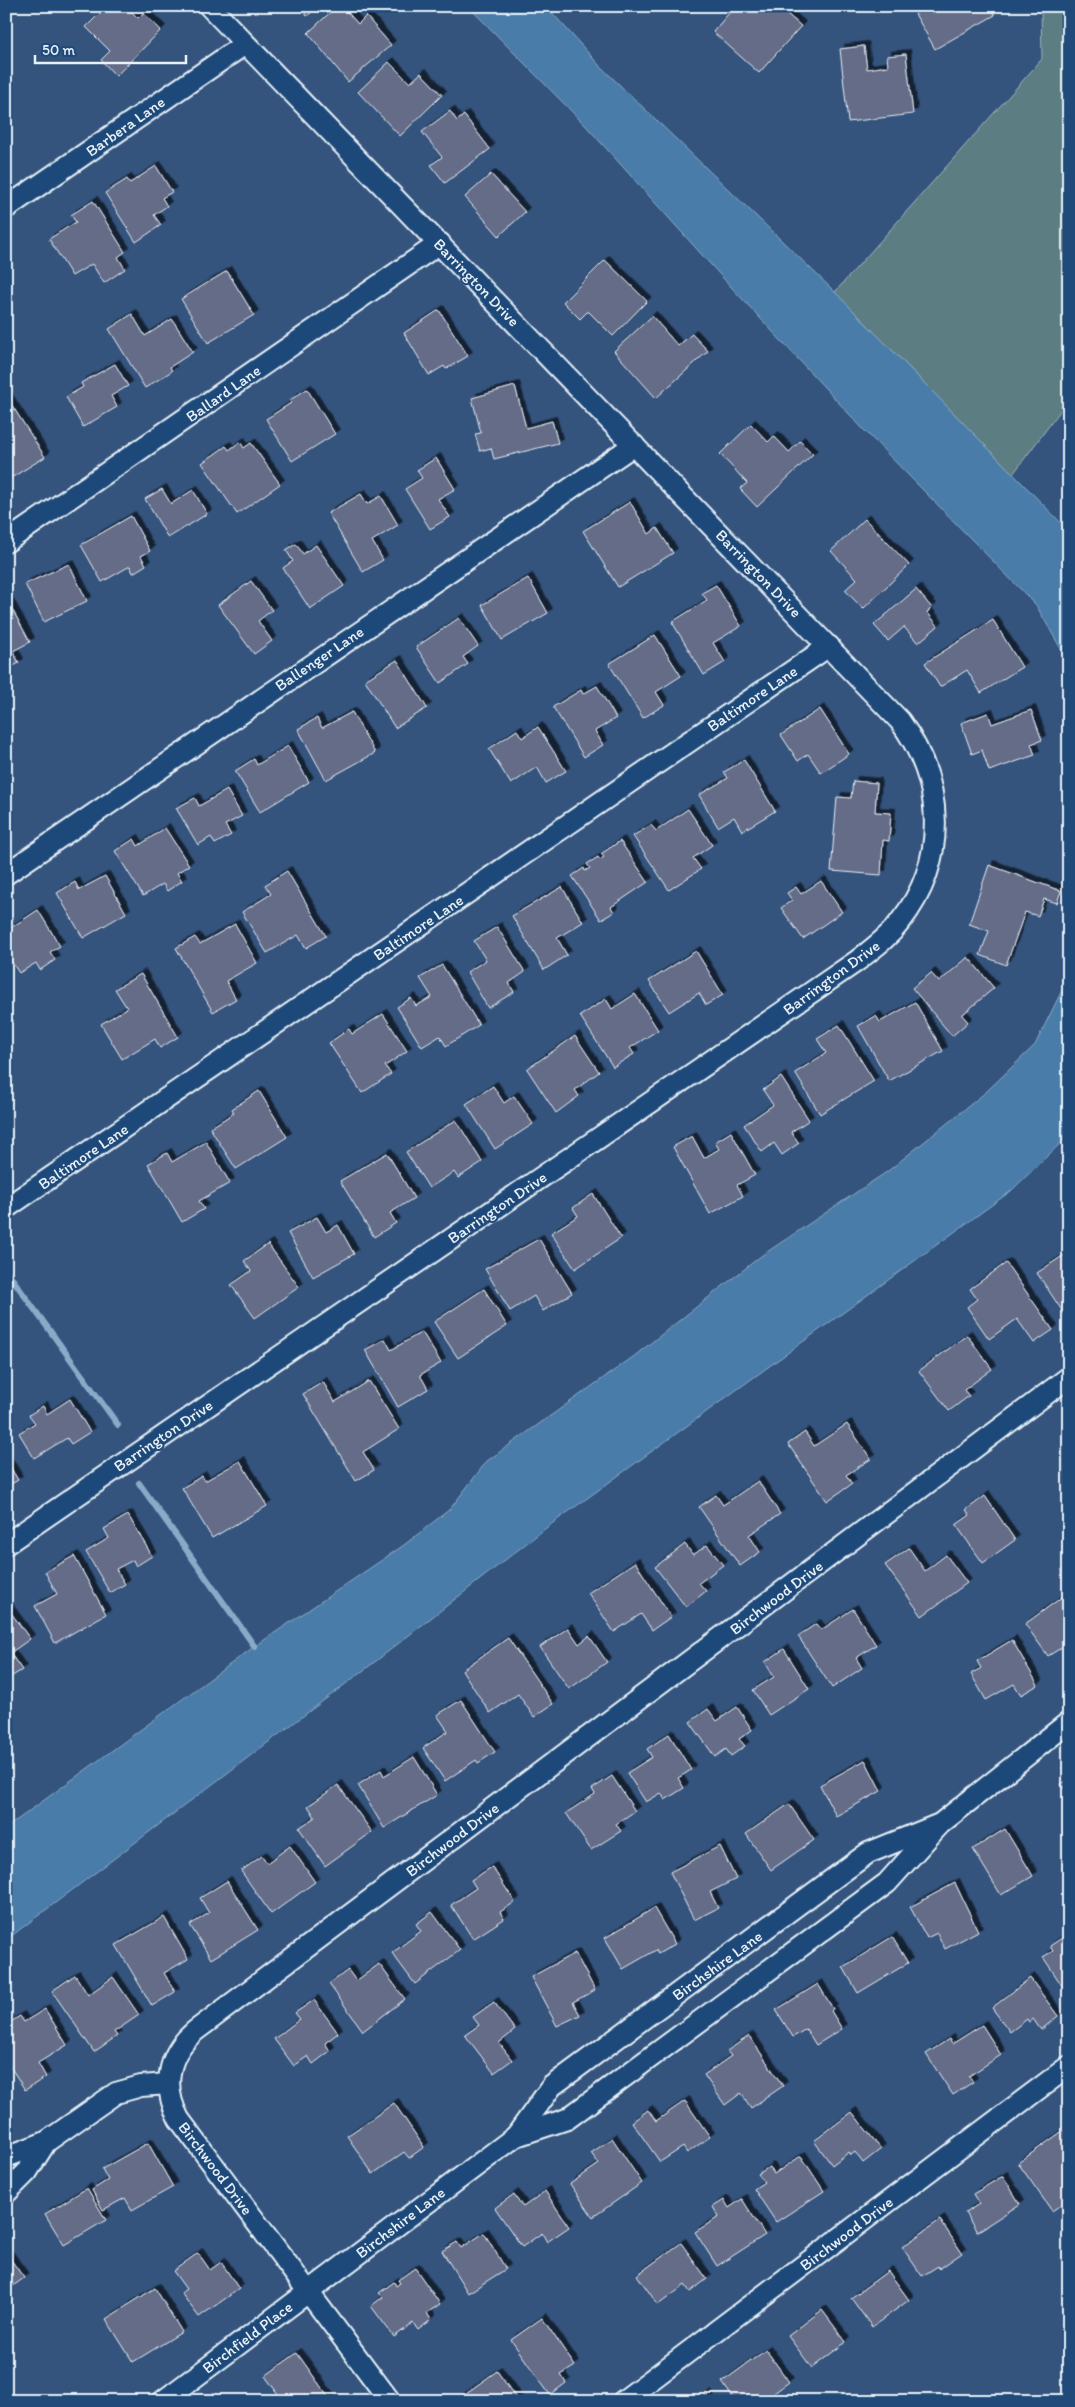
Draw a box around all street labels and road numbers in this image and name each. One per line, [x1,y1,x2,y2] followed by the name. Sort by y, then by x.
[82,92,169,161] street label: Barbera Lane
[430,234,524,330] street label: Barrington Drive
[182,361,264,426] street label: Ballard Lane
[712,525,806,621] street label: Barrington Drive
[271,622,367,695] street label: Ballenger Lane
[704,661,801,736] street label: Baltimore Lane
[370,890,467,965] street label: Baltimore Lane
[779,936,884,1019] street label: Barrington Drive
[35,1119,132,1194] street label: Baltimore Lane
[444,1167,550,1248] street label: Barrington Drive
[110,1395,216,1476] street label: Barrington Drive
[726,1556,827,1639] street label: Birchwood Drive
[402,1798,503,1881] street label: Birchwood Drive
[669,1926,766,2004] street label: Birchshire Lane
[174,2118,257,2219] street label: Birchwood Drive
[352,2183,449,2262] street label: Birchshire Lane
[796,2192,897,2275] street label: Birchwood Drive
[198,2297,296,2378] street label: Birchfield Place

